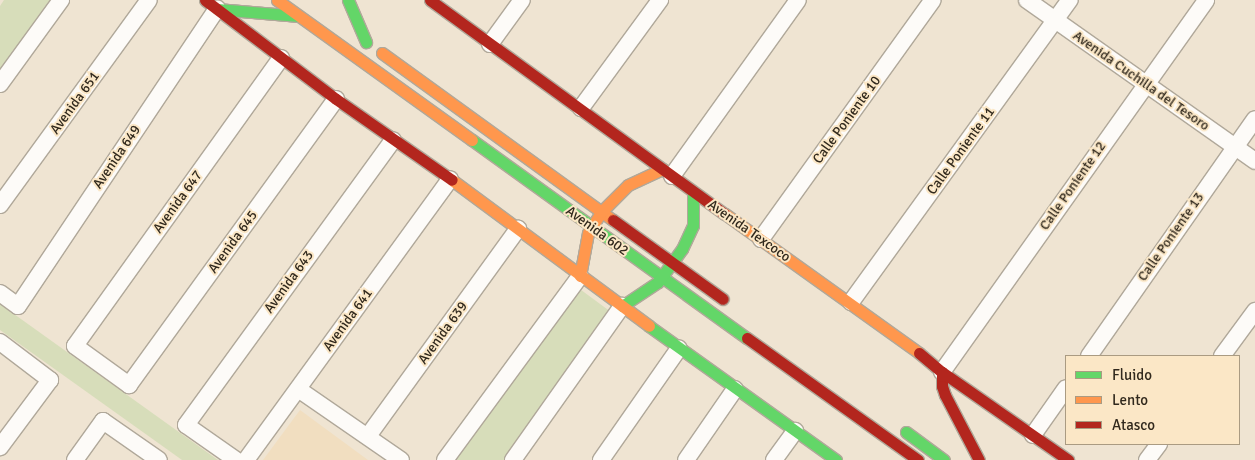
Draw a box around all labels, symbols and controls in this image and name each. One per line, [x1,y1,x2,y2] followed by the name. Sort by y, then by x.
[1070,27,1212,135] street label: Avenida Cuchilla del Tesoro
[47,68,103,138] street label: Avenida 651
[810,73,884,167] street label: Calle Poniente 10
[924,104,998,198] street label: Calle Poniente 11
[90,122,144,192] street label: Avenida 649
[1036,138,1110,234] street label: Calle Poniente 12
[150,167,206,237] street label: Avenida 647
[1134,189,1208,285] street label: Calle Poniente 13
[704,196,794,266] street label: Avenida Texcoco
[562,203,632,259] street label: Avenida 602
[205,207,261,277] street label: Avenida 645
[261,247,317,317] street label: Avenida 643
[320,285,376,355] street label: Avenida 641
[415,298,471,368] street label: Avenida 639
[1065,355,1240,445] legend
[1112,366,1152,384] text: Fluido
[1112,391,1148,409] text: Lento
[1112,416,1155,434] text: Atasco

